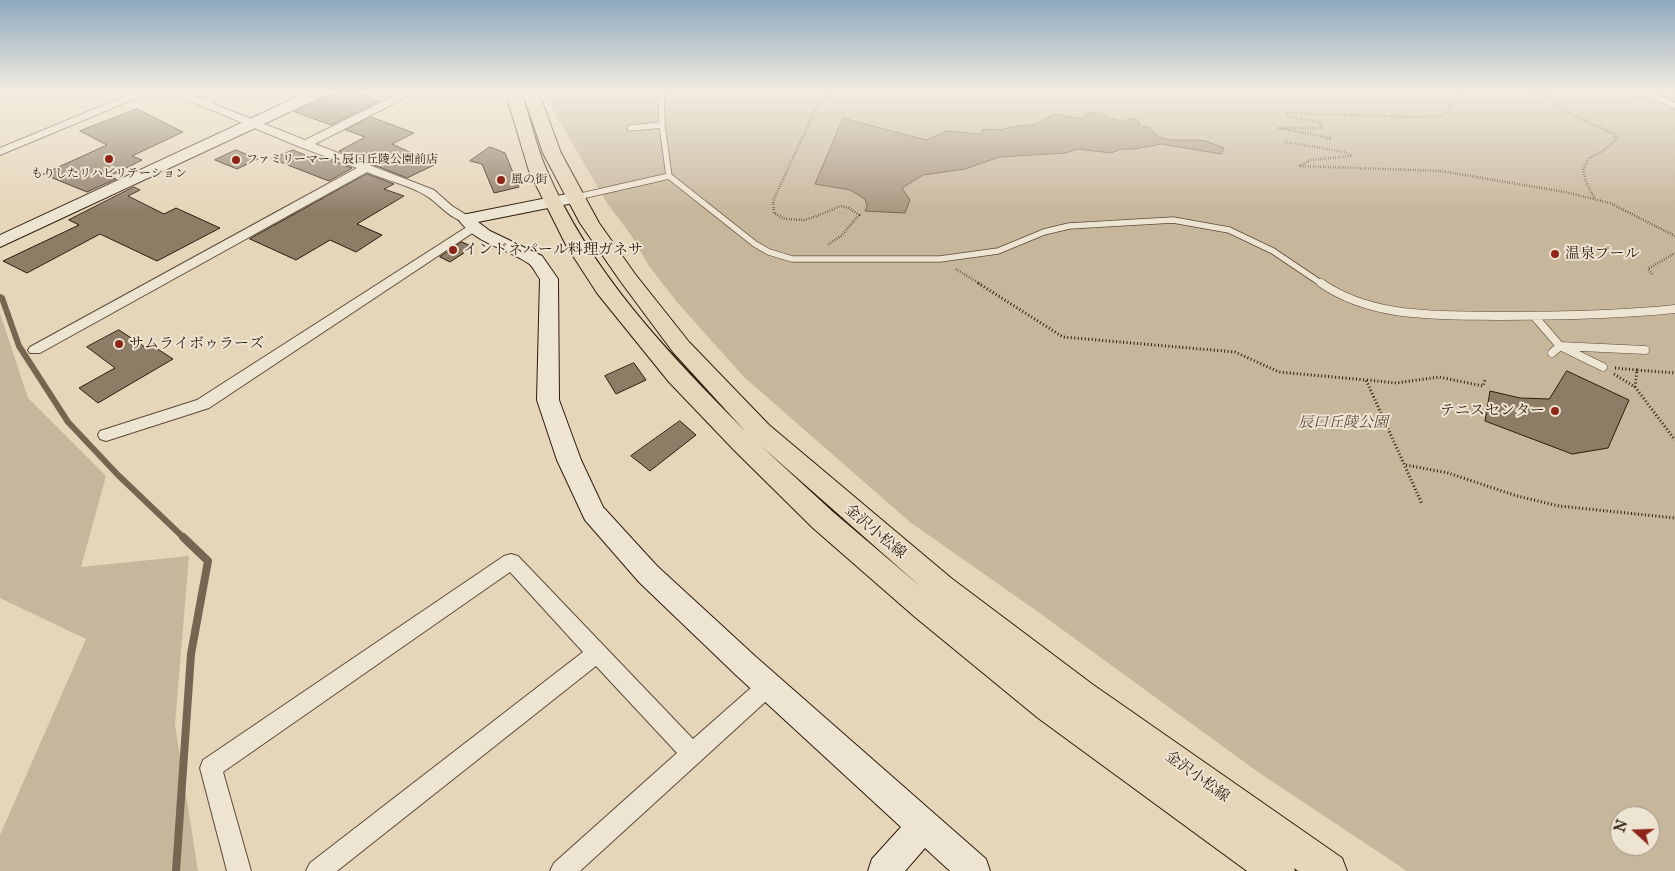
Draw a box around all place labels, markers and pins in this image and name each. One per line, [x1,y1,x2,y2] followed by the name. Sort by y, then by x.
[103,153,115,165] marker: もりしたリハビリテーション
[246,153,438,167] place label: ファミリーマート辰口丘陵公園前店
[230,154,242,166] marker: ファミリーマート辰口丘陵公園前店
[31,167,187,181] place label: もりしたリハビリテーション
[511,173,547,187] place label: 風の街
[495,174,507,186] marker: 風の街
[463,241,643,259] place label: インドネパール料理ガネサ
[447,244,459,256] marker: インドネパール料理ガネサ
[1565,245,1640,263] place label: 温泉プール
[1549,248,1561,260] marker: 温泉プール
[129,335,264,353] place label: サムライボゥラーズ
[113,338,125,350] marker: サムライボゥラーズ
[1440,402,1545,420] place label: テニスセンター
[1549,405,1561,417] marker: テニスセンター

